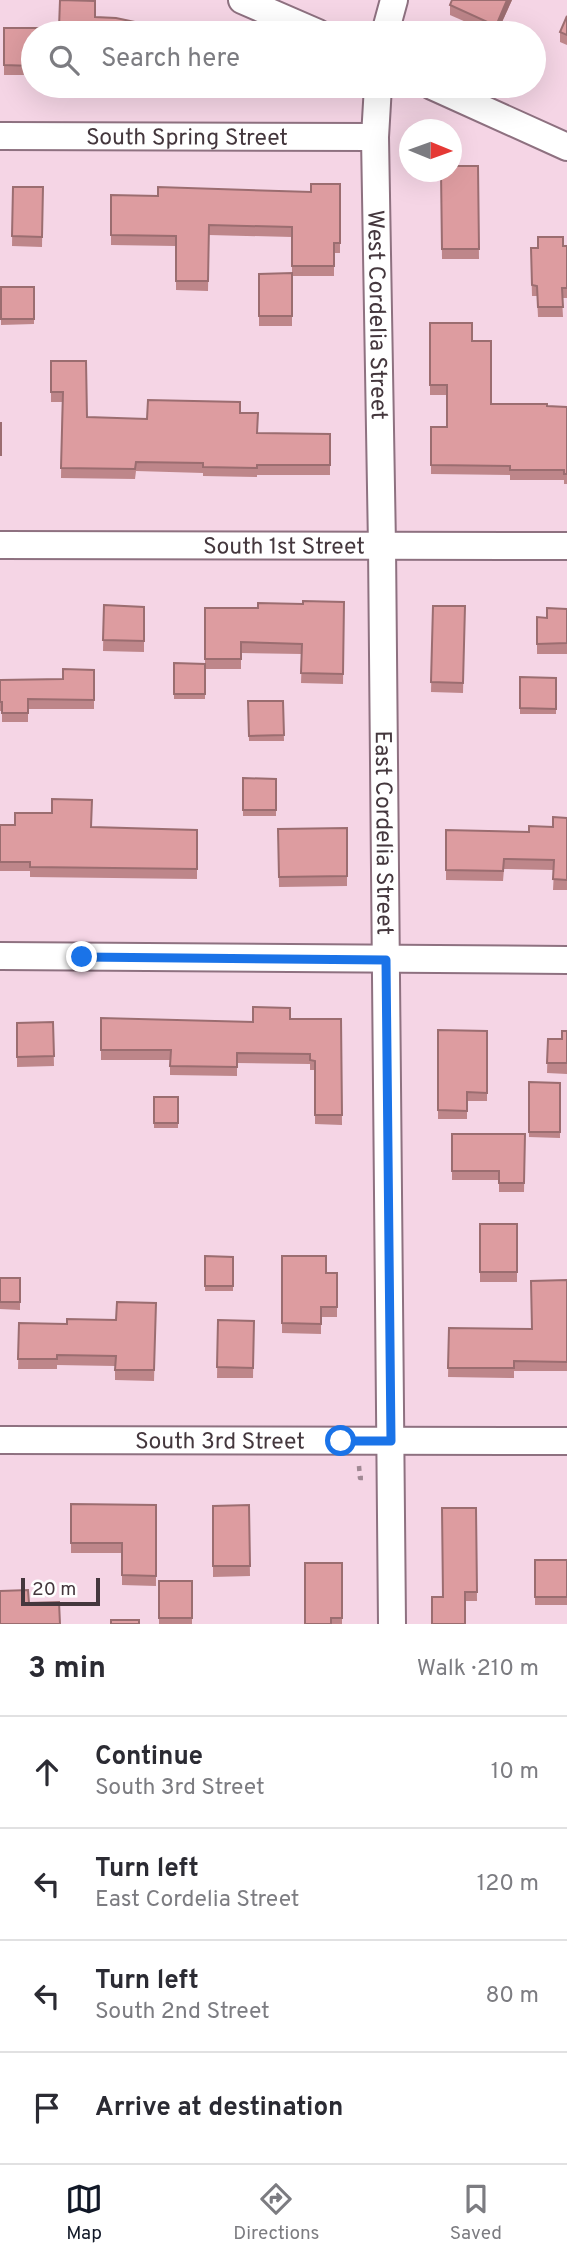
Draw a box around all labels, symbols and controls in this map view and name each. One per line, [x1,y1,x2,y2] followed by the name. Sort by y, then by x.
[21,21,546,98] search box
[45,41,83,79] icon: search
[101,43,240,76] text: Search here
[399,119,462,182] north arrow
[86,124,288,154] street label: South Spring Street
[359,210,392,420] street label: West Cordelia Street
[203,533,365,563] street label: South 1st Street
[367,730,398,935] street label: East Cordelia Street
[66,941,97,972] route end
[325,1425,356,1456] route start
[135,1428,305,1458] street label: South 3rd Street
[21,1575,100,1607] scale bar
[32,1578,76,1602] text: 20 m
[28,1651,106,1688] text: 3 min
[417,1655,539,1684] text: Walk · 210 m
[95,1741,203,1774] text: Continue
[28,1753,66,1791] icon: ahead
[491,1758,539,1787] text: 10 m
[95,1774,265,1803] text: South 3rd Street
[95,1853,199,1886] text: Turn left
[28,1865,66,1903] icon: left
[477,1870,539,1899] text: 120 m
[95,1886,300,1915] text: East Cordelia Street
[95,1965,199,1998] text: Turn left
[28,1977,66,2015] icon: left
[486,1982,539,2011] text: 80 m
[95,1998,270,2027] text: South 2nd Street
[28,2089,66,2127] icon: arrive
[95,2092,343,2125] text: Arrive at destination
[65,2180,103,2246] tab: Map
[233,2180,320,2246] tab: Directions
[450,2180,502,2246] tab: Saved

